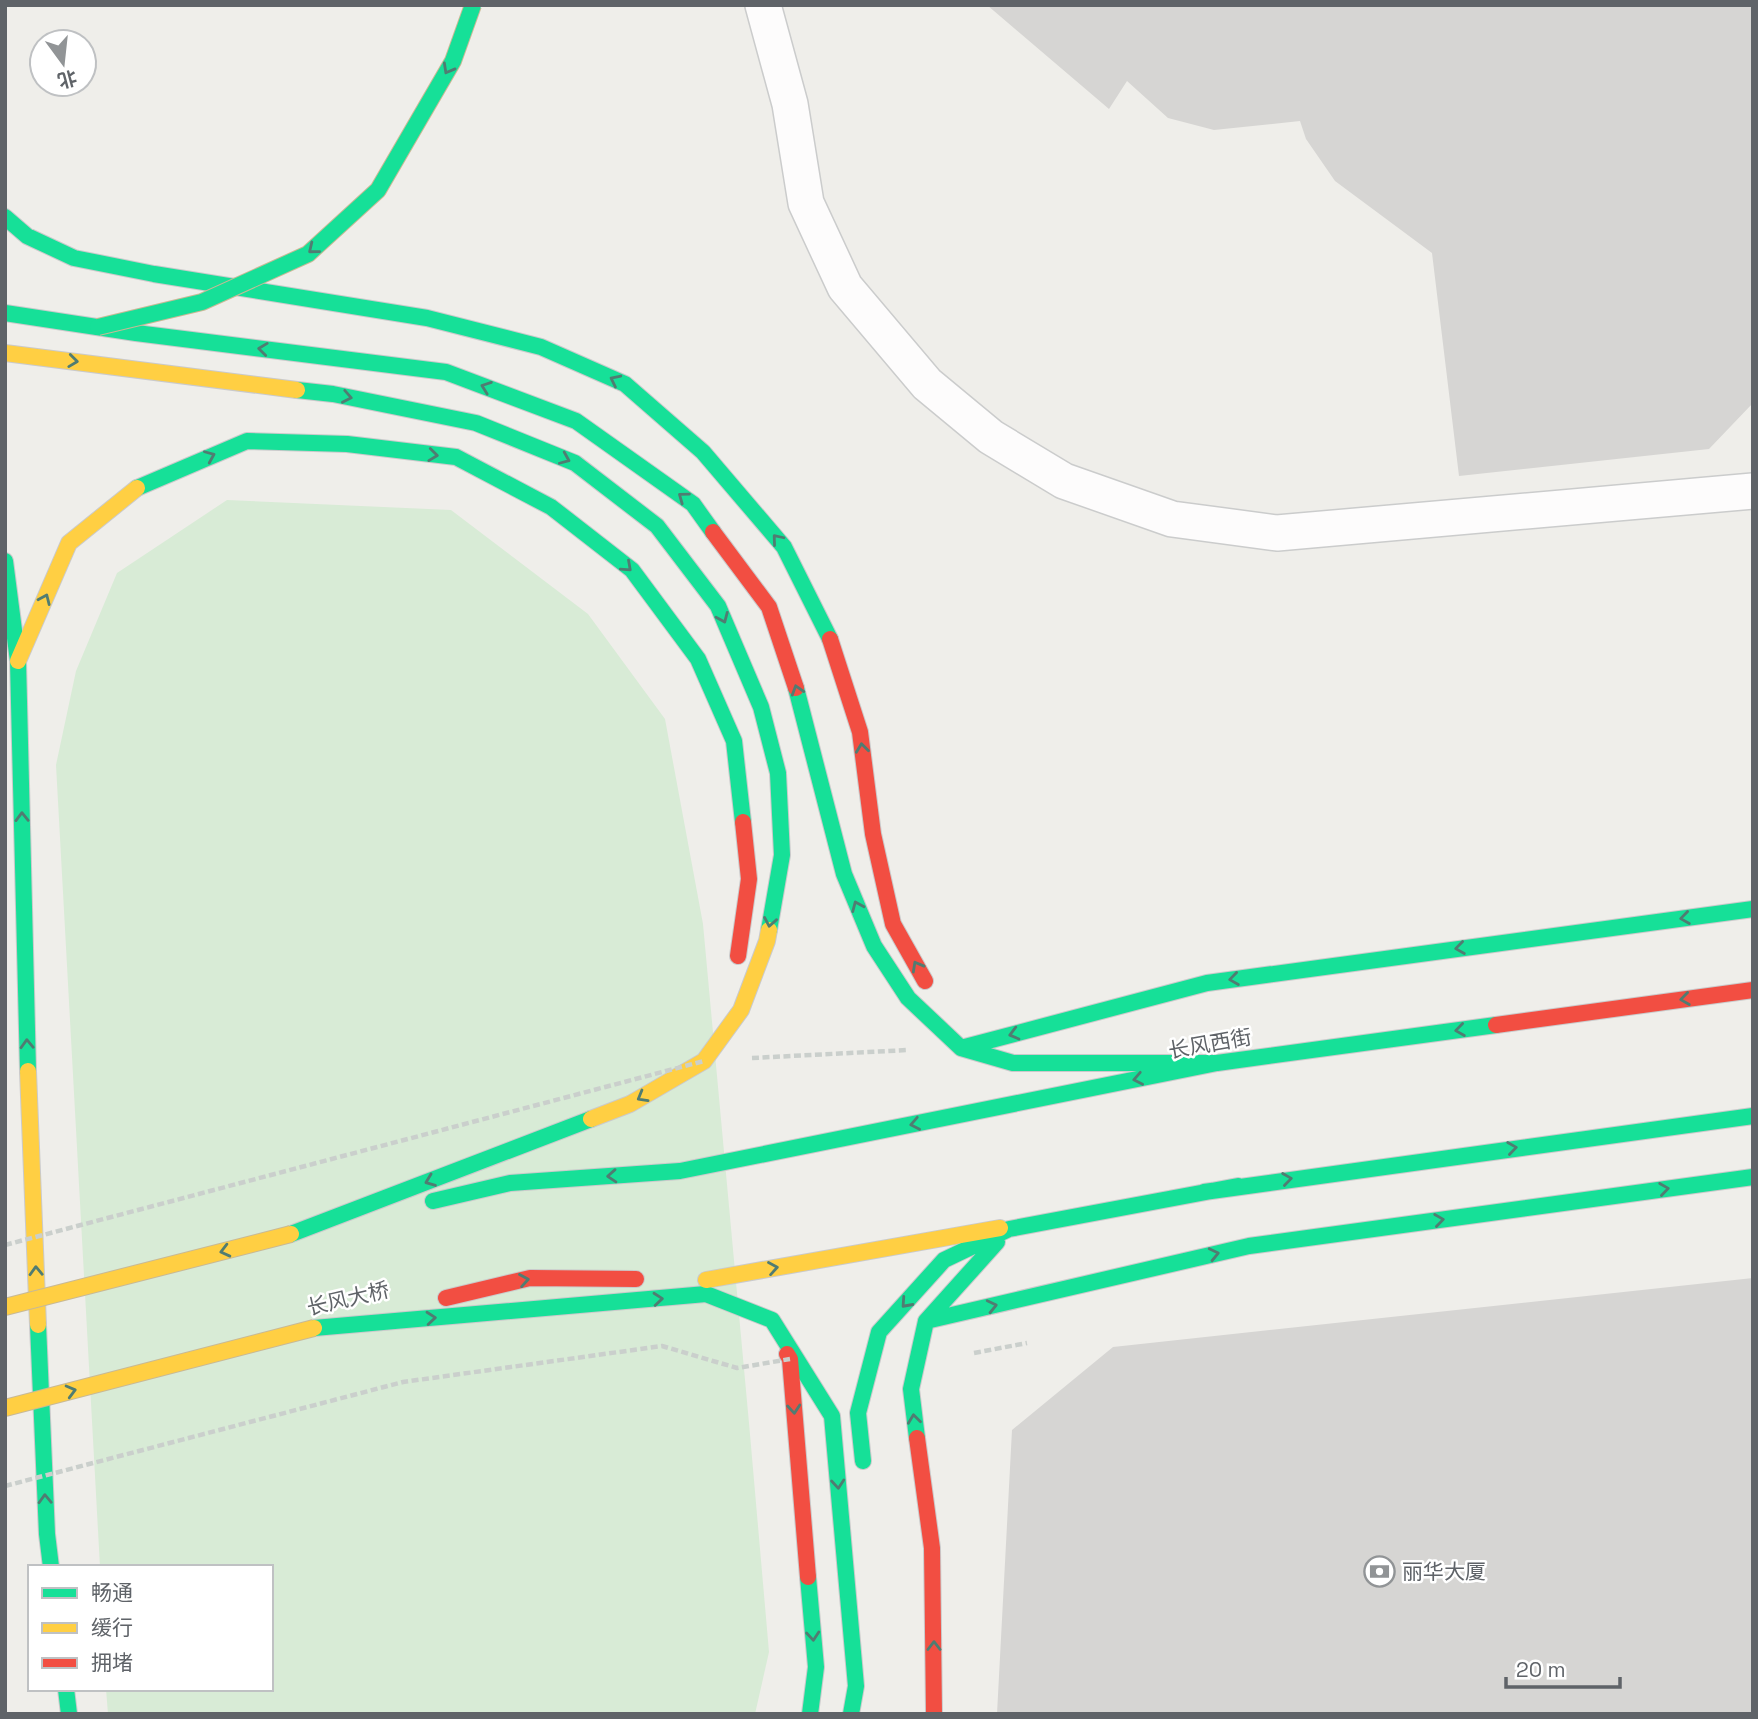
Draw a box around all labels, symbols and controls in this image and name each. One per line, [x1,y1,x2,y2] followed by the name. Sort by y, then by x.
[28,28,98,98] north arrow
[443,61,456,74] one-way arrow
[55,64,80,93] text: 北
[309,240,321,253] one-way arrow
[257,342,268,357] one-way arrow
[67,354,79,369] one-way arrow
[610,375,622,389] one-way arrow
[480,382,492,396] one-way arrow
[341,388,353,403] one-way arrow
[428,447,439,462] one-way arrow
[203,451,215,465] one-way arrow
[558,451,570,465] one-way arrow
[678,493,691,505] one-way arrow
[773,534,785,547] one-way arrow
[619,559,632,571] one-way arrow
[37,594,51,606] one-way arrow
[714,611,728,623] one-way arrow
[790,684,805,696] one-way arrow
[855,742,870,754] one-way arrow
[15,811,30,822] one-way arrow
[852,901,866,913] one-way arrow
[1679,910,1691,925] one-way arrow
[763,916,778,928] one-way arrow
[1454,941,1466,956] one-way arrow
[912,961,925,974] one-way arrow
[1228,971,1240,986] one-way arrow
[1679,991,1691,1006] one-way arrow
[1454,1022,1466,1037] one-way arrow
[1166,1023,1254,1064] street label: 长风西街
[1008,1026,1020,1040] one-way arrow
[19,1038,34,1049] one-way arrow
[1132,1070,1144,1085] one-way arrow
[637,1089,650,1102] one-way arrow
[909,1115,921,1130] one-way arrow
[1507,1141,1518,1156] one-way arrow
[606,1168,617,1183] one-way arrow
[425,1172,437,1186] one-way arrow
[1281,1172,1293,1187] one-way arrow
[1658,1182,1670,1197] one-way arrow
[1433,1212,1444,1227] one-way arrow
[219,1243,231,1257] one-way arrow
[1208,1248,1220,1262] one-way arrow
[767,1261,779,1276] one-way arrow
[29,1266,44,1277] one-way arrow
[518,1273,530,1288] one-way arrow
[304,1276,392,1321] street label: 长风大桥
[652,1291,664,1306] one-way arrow
[901,1295,914,1308] one-way arrow
[986,1299,998,1314] one-way arrow
[426,1311,437,1326] one-way arrow
[65,1385,77,1399] one-way arrow
[786,1404,801,1415] one-way arrow
[907,1413,922,1425] one-way arrow
[830,1478,845,1489] one-way arrow
[38,1493,53,1504] one-way arrow
[1362,1555,1396,1589] bank icon: 丽华大厦
[1402,1558,1486,1585] place label: 丽华大厦
[28,1565,273,1691] legend
[91,1579,133,1606] text: 畅通
[91,1614,133,1641] text: 缓行
[805,1630,820,1641] one-way arrow
[926,1640,942,1650] one-way arrow
[1506,1646,1620,1690] scale bar
[91,1649,133,1676] text: 拥堵
[1516,1656,1566,1683] text: 20 m

